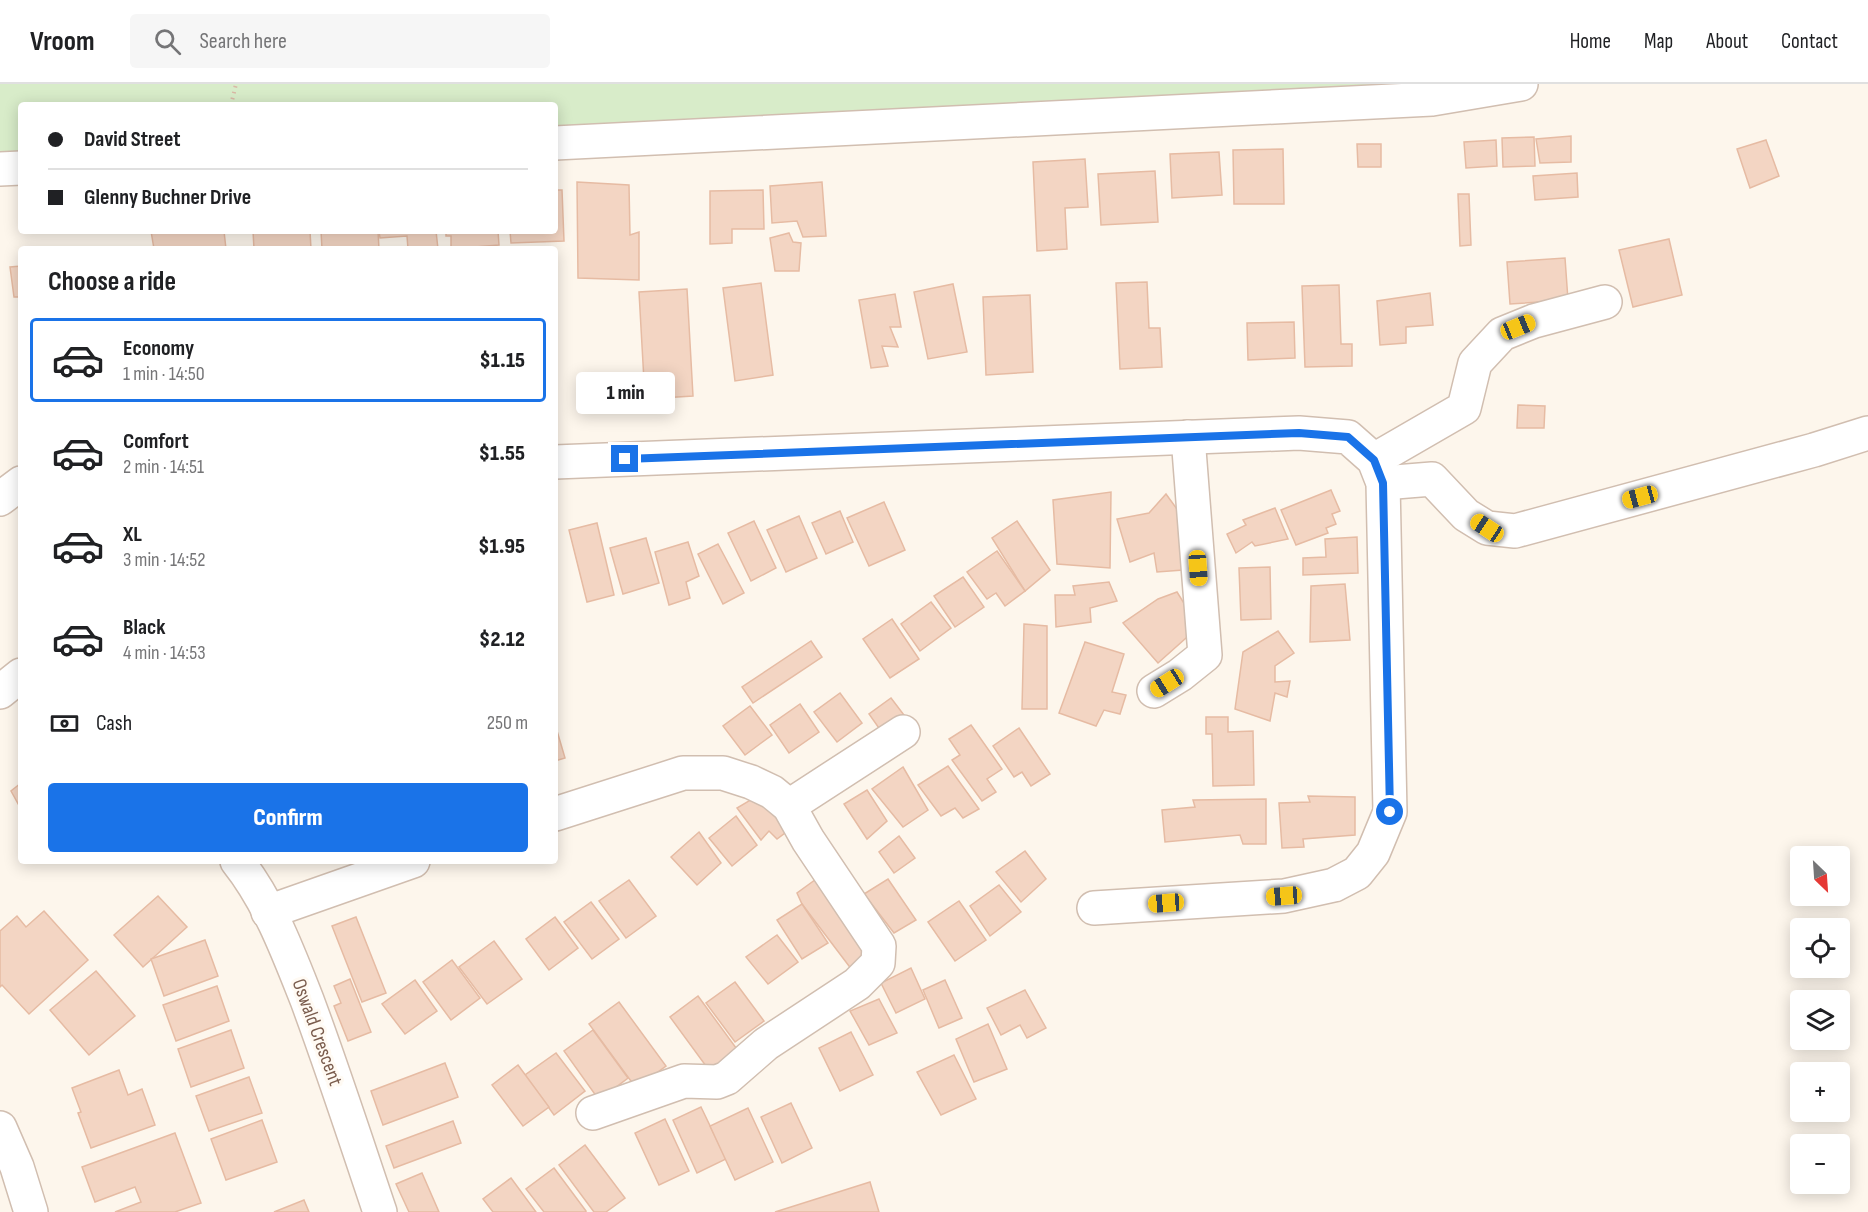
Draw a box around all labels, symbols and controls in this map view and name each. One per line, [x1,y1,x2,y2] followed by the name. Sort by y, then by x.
[130,14,550,68] search box
[30,25,94,58] text: Vroom
[151,25,184,58] icon: search
[199,28,287,55] text: Search here
[1570,29,1611,54] text: Home
[1644,29,1673,54] text: Map
[1706,29,1748,54] text: About
[1781,29,1838,54] text: Contact
[84,126,181,153] text: David Street
[84,184,251,211] text: Glenny Buchner Drive
[48,266,176,298] text: Choose a ride
[1498,312,1538,342] car
[51,333,105,387] icon: car
[123,335,194,362] text: Economy
[479,347,525,374] text: $1.15
[123,362,205,386] text: 1 min · 14:50
[576,372,674,414] callout: 1 min
[606,381,645,405] text: 1 min
[51,426,105,480] icon: car
[123,428,189,455] text: Comfort
[479,440,525,467] text: $1.55
[611,445,638,472] route end
[123,455,204,479] text: 2 min · 14:51
[1620,484,1660,510] car
[1467,511,1507,545] car
[51,519,105,573] icon: car
[123,521,142,548] text: XL
[478,533,525,560] text: $1.95
[123,548,205,572] text: 3 min · 14:52
[1188,549,1208,587] car
[51,612,105,666] icon: car
[123,614,165,641] text: Black
[479,626,525,653] text: $2.12
[123,641,206,665] text: 4 min · 14:53
[1147,666,1187,700] car
[48,707,81,740] icon: cash
[96,710,132,737] text: Cash
[487,711,528,735] text: 250 m
[48,783,528,852] button: Confirm
[1376,798,1403,825] route start
[1790,846,1850,906] north arrow
[1790,846,1850,1194] map controls
[1265,886,1303,906] car
[1147,893,1185,913] car
[1790,918,1850,978] button: locate
[287,976,347,1089] street label: Oswald Crescent
[1790,990,1850,1050] button: layers
[1790,1062,1850,1122] button: +
[1790,1134,1850,1194] button: −

